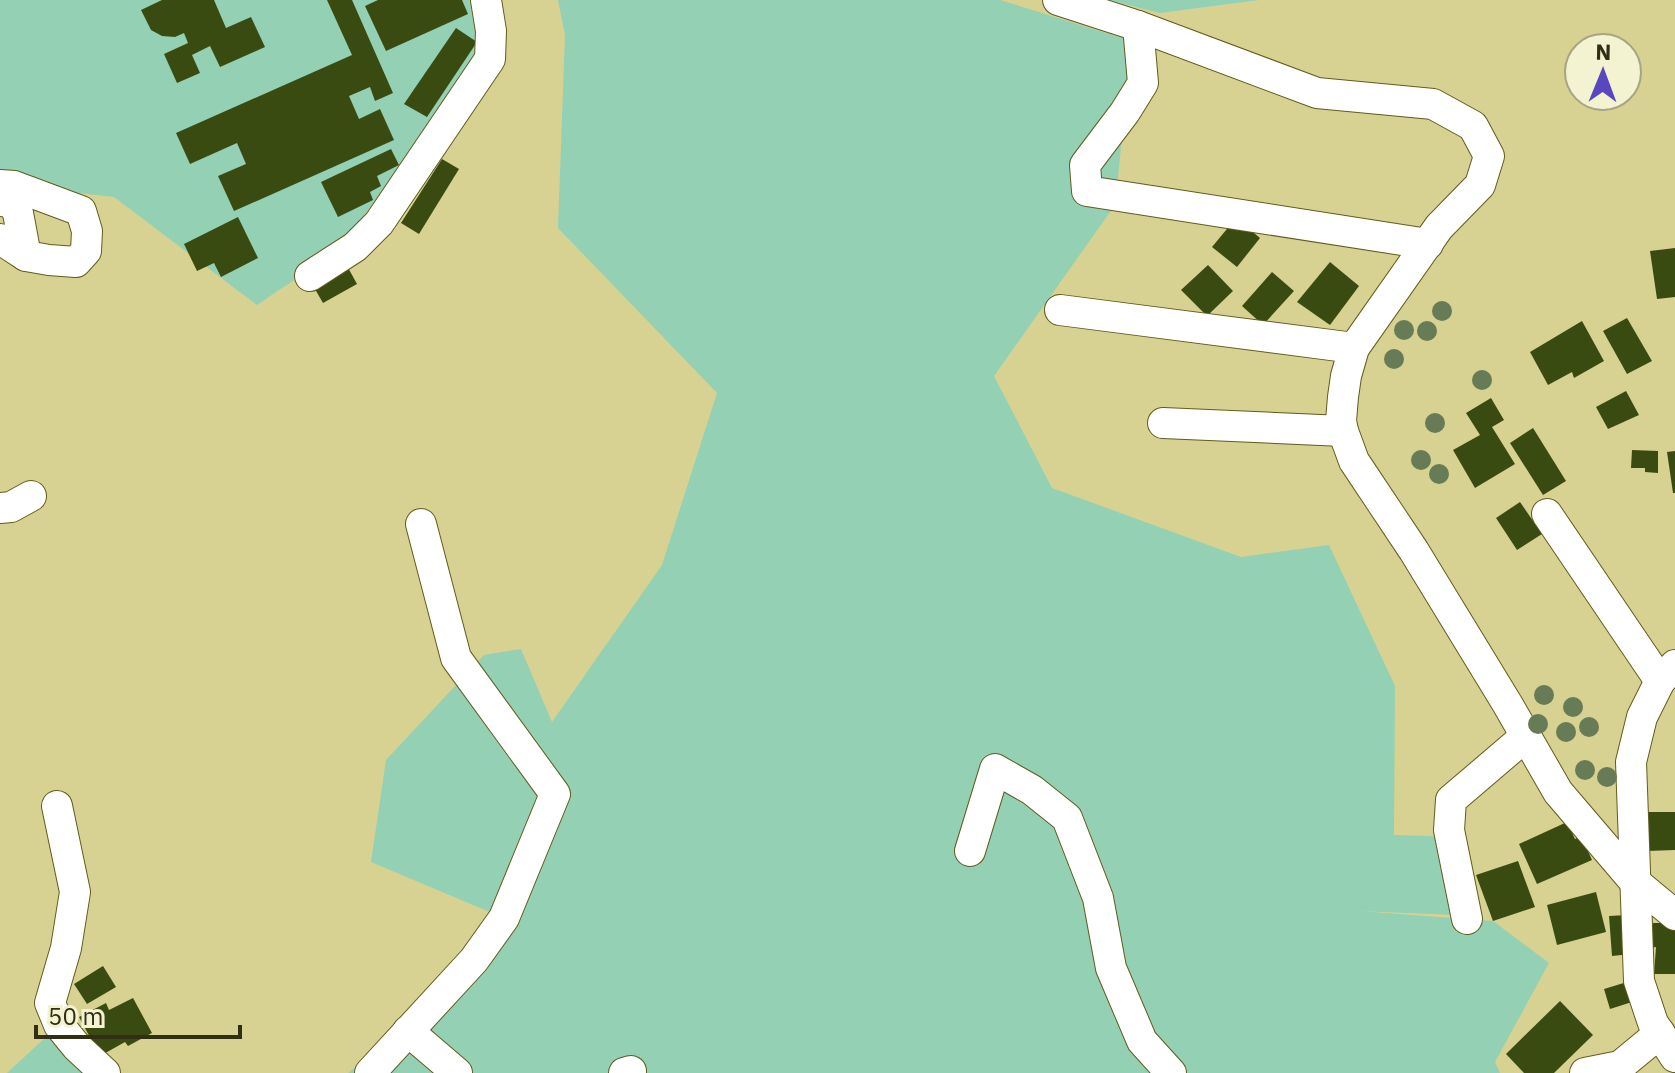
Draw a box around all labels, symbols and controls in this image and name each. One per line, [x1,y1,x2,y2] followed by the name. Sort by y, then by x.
[1563,32,1643,112] north arrow
[1595,37,1612,66] text: N
[36,989,240,1039] scale bar
[48,1000,103,1032] text: 50 m

